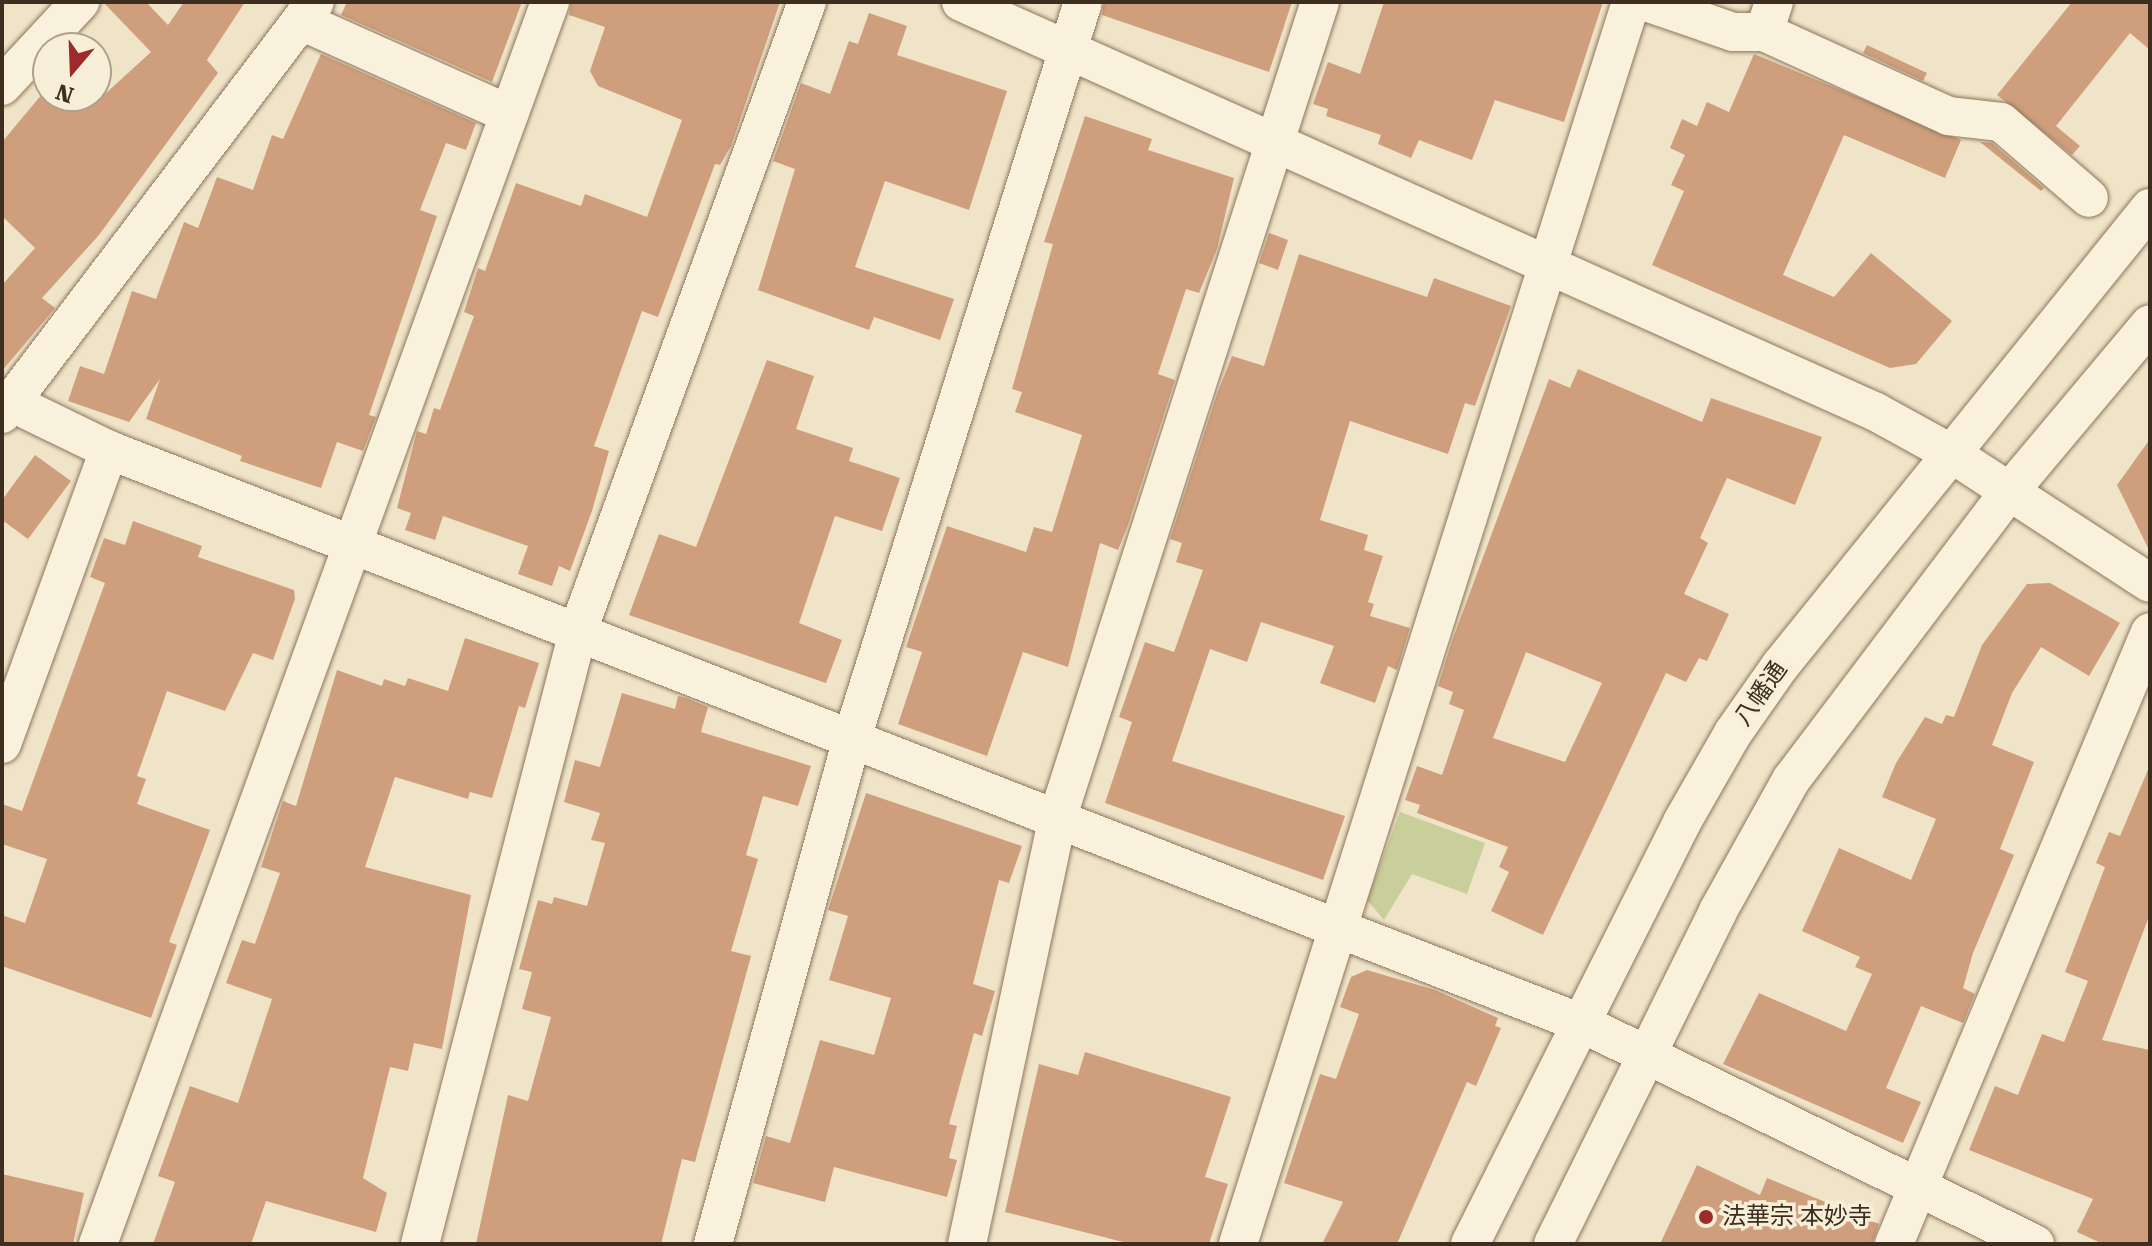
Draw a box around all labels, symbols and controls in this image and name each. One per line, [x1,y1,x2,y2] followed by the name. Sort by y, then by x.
[32,32,112,112] north arrow
[53,79,77,108] text: N
[1729,656,1793,732] street label: 八幡通
[1722,1203,1872,1231] place label: 法華宗 本妙寺
[1697,1208,1715,1226] marker: 法華宗 本妙寺

